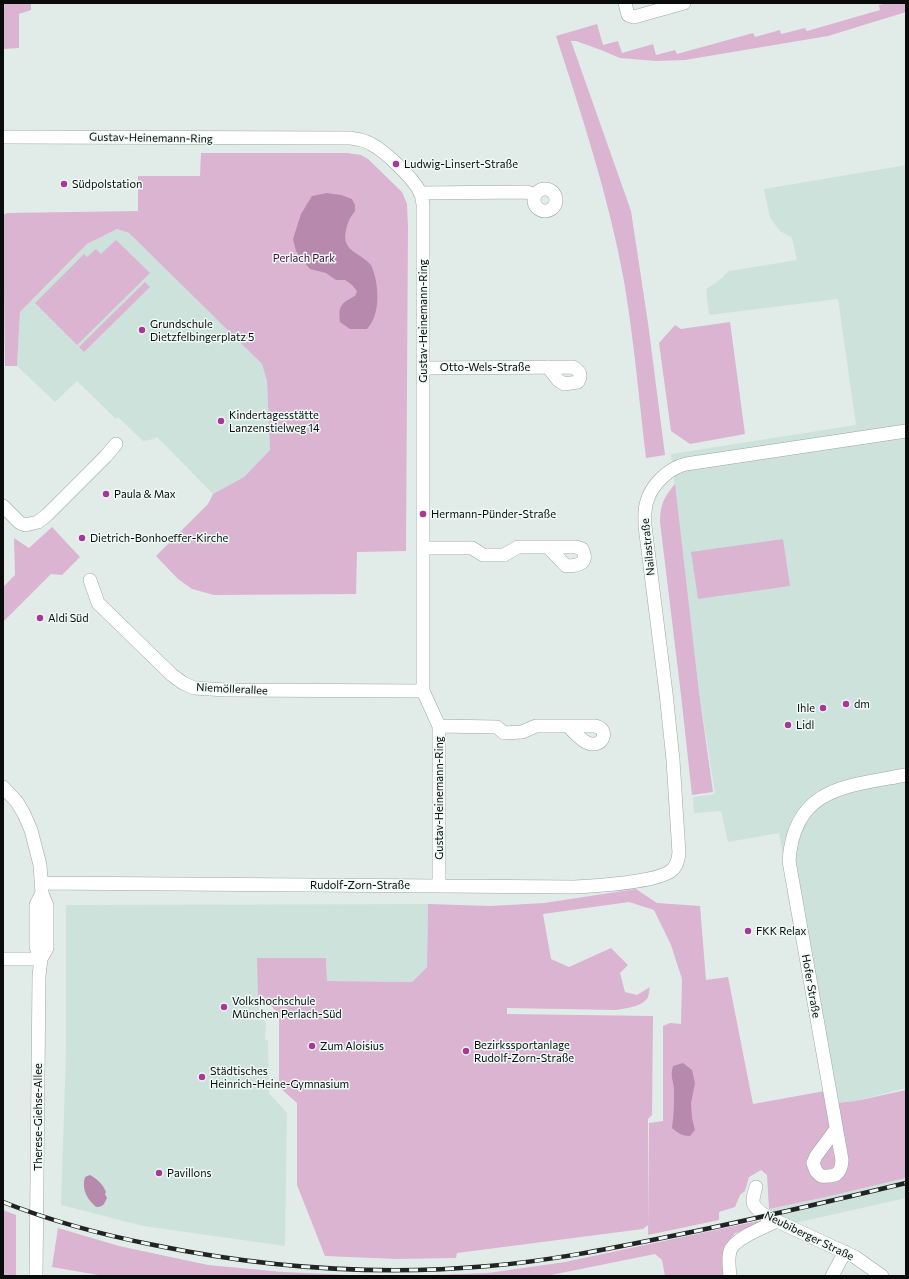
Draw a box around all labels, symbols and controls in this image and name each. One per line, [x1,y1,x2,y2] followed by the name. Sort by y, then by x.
[89,130,213,146] street label: Gustav-Heinemann-Ring
[404,157,518,171] place label: Ludwig-Linsert-Straße
[391,159,401,169] marker: Ludwig-Linsert-Straße
[72,177,142,191] place label: Südpolstation
[59,179,69,189] marker: Südpolstation
[273,251,335,265] park label: Perlach Park
[416,259,430,383] street label: Gustav-Heinemann-Ring
[150,317,254,343] place label: Grundschule Dietzfelbingerplatz 5
[137,325,147,335] marker: Grundschule Dietzfelbingerplatz 5
[440,360,530,374] street label: Otto-Wels-Straße
[229,408,320,434] place label: Kindertagesstätte Lanzenstielweg 14
[216,416,226,426] marker: Kindertagesstätte Lanzenstielweg 14
[114,487,176,501] place label: Paula & Max
[101,489,111,499] marker: Paula & Max
[431,507,556,521] place label: Hermann-Pünder-Straße
[418,509,428,519] marker: Hermann-Pünder-Straße
[638,518,658,576] street label: Nailastraße
[90,531,228,545] place label: Dietrich-Bonhoeffer-Kirche
[77,533,87,543] marker: Dietrich-Bonhoeffer-Kirche
[48,611,89,625] place label: Aldi Süd
[35,613,45,623] marker: Aldi Süd
[196,681,268,697] street label: Niemöllerallee
[854,697,870,711] place label: dm
[841,699,851,709] marker: dm
[797,701,815,715] place label: Ihle
[818,703,828,713] marker: Ihle
[796,718,814,732] place label: Lidl
[783,720,793,730] marker: Lidl
[432,736,446,860] street label: Gustav-Heinemann-Ring
[310,878,410,892] street label: Rudolf-Zorn-Straße
[756,924,806,938] place label: FKK Relax
[743,926,753,936] marker: FKK Relax
[799,953,823,1019] street label: Hofer Straße
[232,994,342,1020] place label: Volkshochschule München Perlach-Süd
[219,1002,229,1012] marker: Volkshochschule München Perlach-Süd
[474,1038,574,1064] place label: Bezirkssportanlage Rudolf-Zorn-Straße
[320,1039,384,1053] place label: Zum Aloisius
[307,1041,317,1051] marker: Zum Aloisius
[461,1046,471,1056] marker: Bezirkssportanlage Rudolf-Zorn-Straße
[31,1063,45,1171] street label: Therese-Giehse-Allee
[210,1064,349,1090] place label: Städtisches Heinrich-Heine-Gymnasium
[197,1072,207,1082] marker: Städtisches Heinrich-Heine-Gymnasium
[167,1166,211,1180] place label: Pavillons
[154,1168,164,1178] marker: Pavillons
[762,1209,856,1263] street label: Neubiberger Straße

